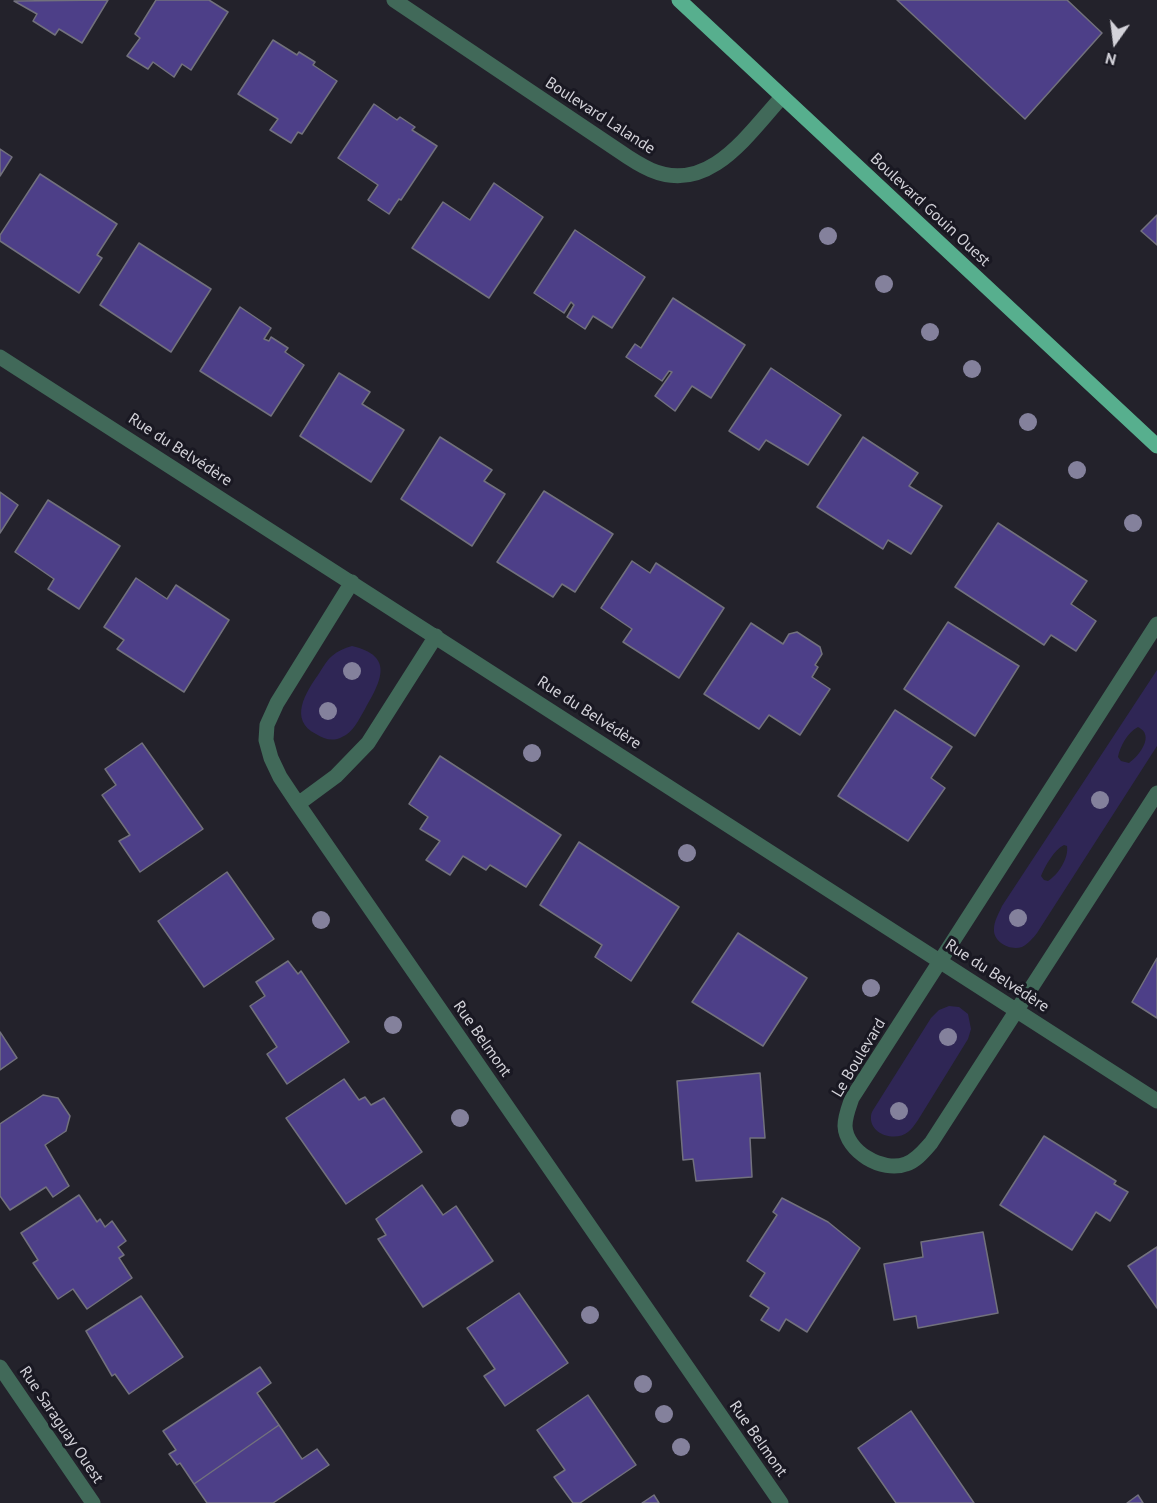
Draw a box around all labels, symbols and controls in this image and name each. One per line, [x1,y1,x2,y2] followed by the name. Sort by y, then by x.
[1085,12,1145,72] north arrow
[1103,48,1118,70] text: N
[542,73,658,159] street label: Boulevard Lalande
[866,149,994,271] street label: Boulevard Gouin Ouest
[124,409,236,491] street label: Rue du Belvédère
[533,672,645,754] street label: Rue du Belvédère
[941,935,1053,1017] street label: Rue du Belvédère
[449,997,515,1081] street label: Rue Belmont
[828,1015,890,1101] street label: Le Boulevard
[15,1363,107,1487] street label: Rue Saraguay Ouest
[725,1397,791,1481] street label: Rue Belmont

